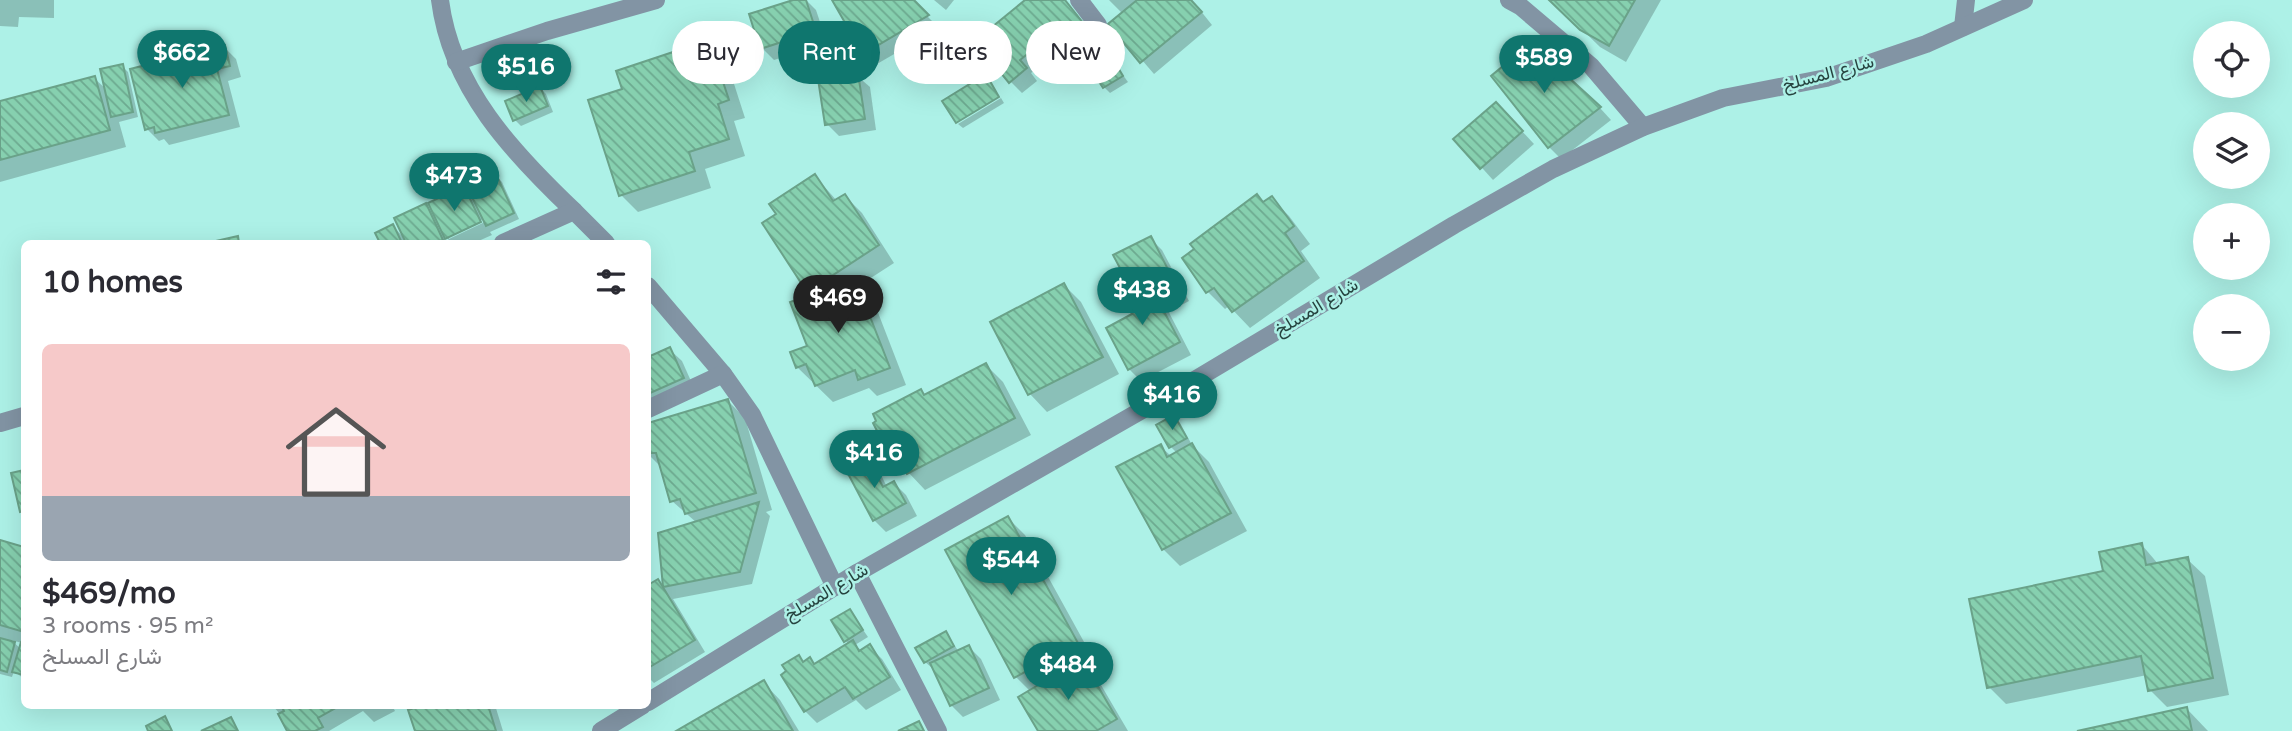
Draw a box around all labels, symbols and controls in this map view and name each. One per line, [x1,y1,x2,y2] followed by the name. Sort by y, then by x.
[672,21,764,84] chip: Buy
[778,21,880,84] chip: Rent
[894,21,1012,84] chip: Filters
[1026,21,1125,84] chip: New
[2193,21,2270,371] map controls
[2193,21,2270,98] button: locate
[141,31,223,90] pin: $662
[1503,36,1585,95] pin: $589
[153,39,211,67] text: $662
[485,44,567,104] pin: $516
[1515,44,1573,72] text: $589
[1780,50,1876,97] street label: شارع المسلخ
[497,53,555,81] text: $516
[2193,112,2270,189] button: layers
[413,154,495,213] pin: $473
[425,162,483,190] text: $473
[2193,203,2270,280] button: +
[592,263,630,301] icon: filters
[42,264,183,301] text: 10 homes
[1101,268,1183,327] pin: $438
[1270,273,1362,341] street label: شارع المسلخ
[797,276,879,335] pin: $469
[1113,276,1171,304] text: $438
[809,284,867,312] text: $469
[2193,294,2270,371] button: −
[1131,372,1213,432] pin: $416
[1143,381,1201,409] text: $416
[273,389,399,515] icon: home
[833,430,915,490] pin: $416
[845,439,903,467] text: $416
[970,538,1052,597] pin: $544
[982,546,1040,574] text: $544
[780,558,872,626] street label: شارع المسلخ
[42,575,176,612] text: $469/mo
[42,612,213,640] text: 3 rooms · 95 m²
[1027,642,1109,702] pin: $484
[42,643,162,671] text: شارع المسلخ
[1039,651,1097,679] text: $484

